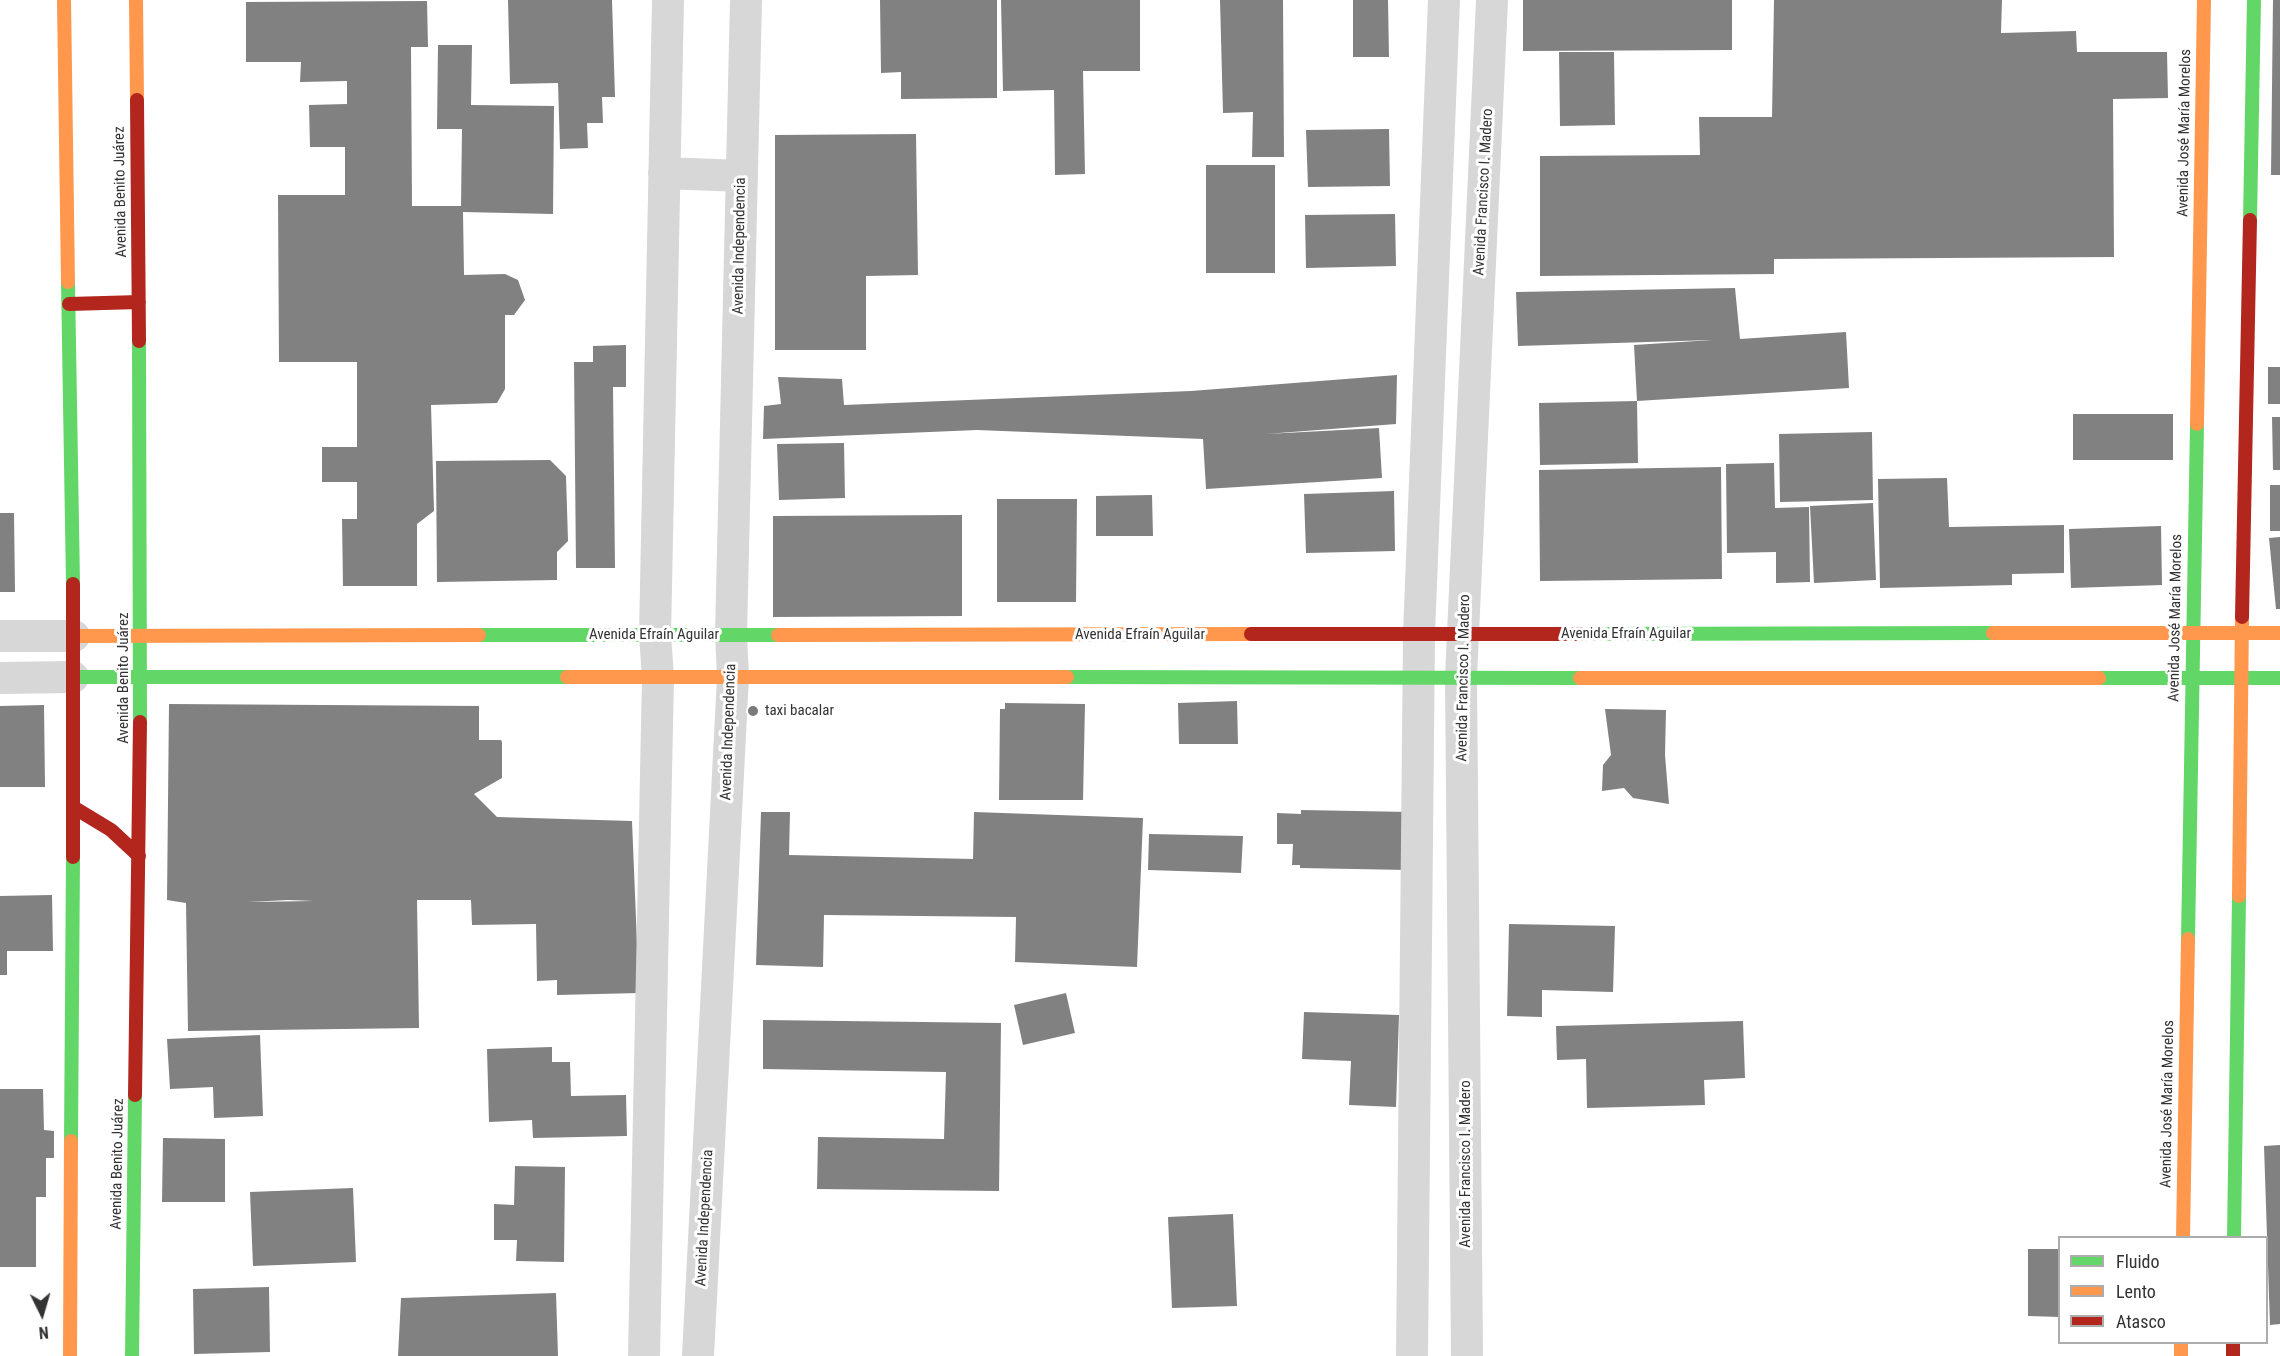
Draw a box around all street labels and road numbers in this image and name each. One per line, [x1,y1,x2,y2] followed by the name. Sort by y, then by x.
[2175,49,2195,217] street label: Avenida José María Morelos
[1471,108,1497,276] street label: Avenida Francisco I. Madero
[111,126,131,258] street label: Avenida Benito Juárez
[730,177,750,315] street label: Avenida Independencia
[2166,534,2186,702] street label: Avenida José María Morelos
[1454,594,1474,762] street label: Avenida Francisco I. Madero
[115,612,133,744] street label: Avenida Benito Juárez
[1561,625,1691,643] street label: Avenida Efraín Aguilar
[589,626,719,644] street label: Avenida Efraín Aguilar
[1075,626,1205,644] street label: Avenida Efraín Aguilar
[718,663,740,801] street label: Avenida Independencia
[2158,1020,2178,1188] street label: Avenida José María Morelos
[1457,1080,1475,1248] street label: Avenida Francisco I. Madero
[108,1098,128,1230] street label: Avenida Benito Juárez
[692,1149,718,1287] street label: Avenida Independencia

